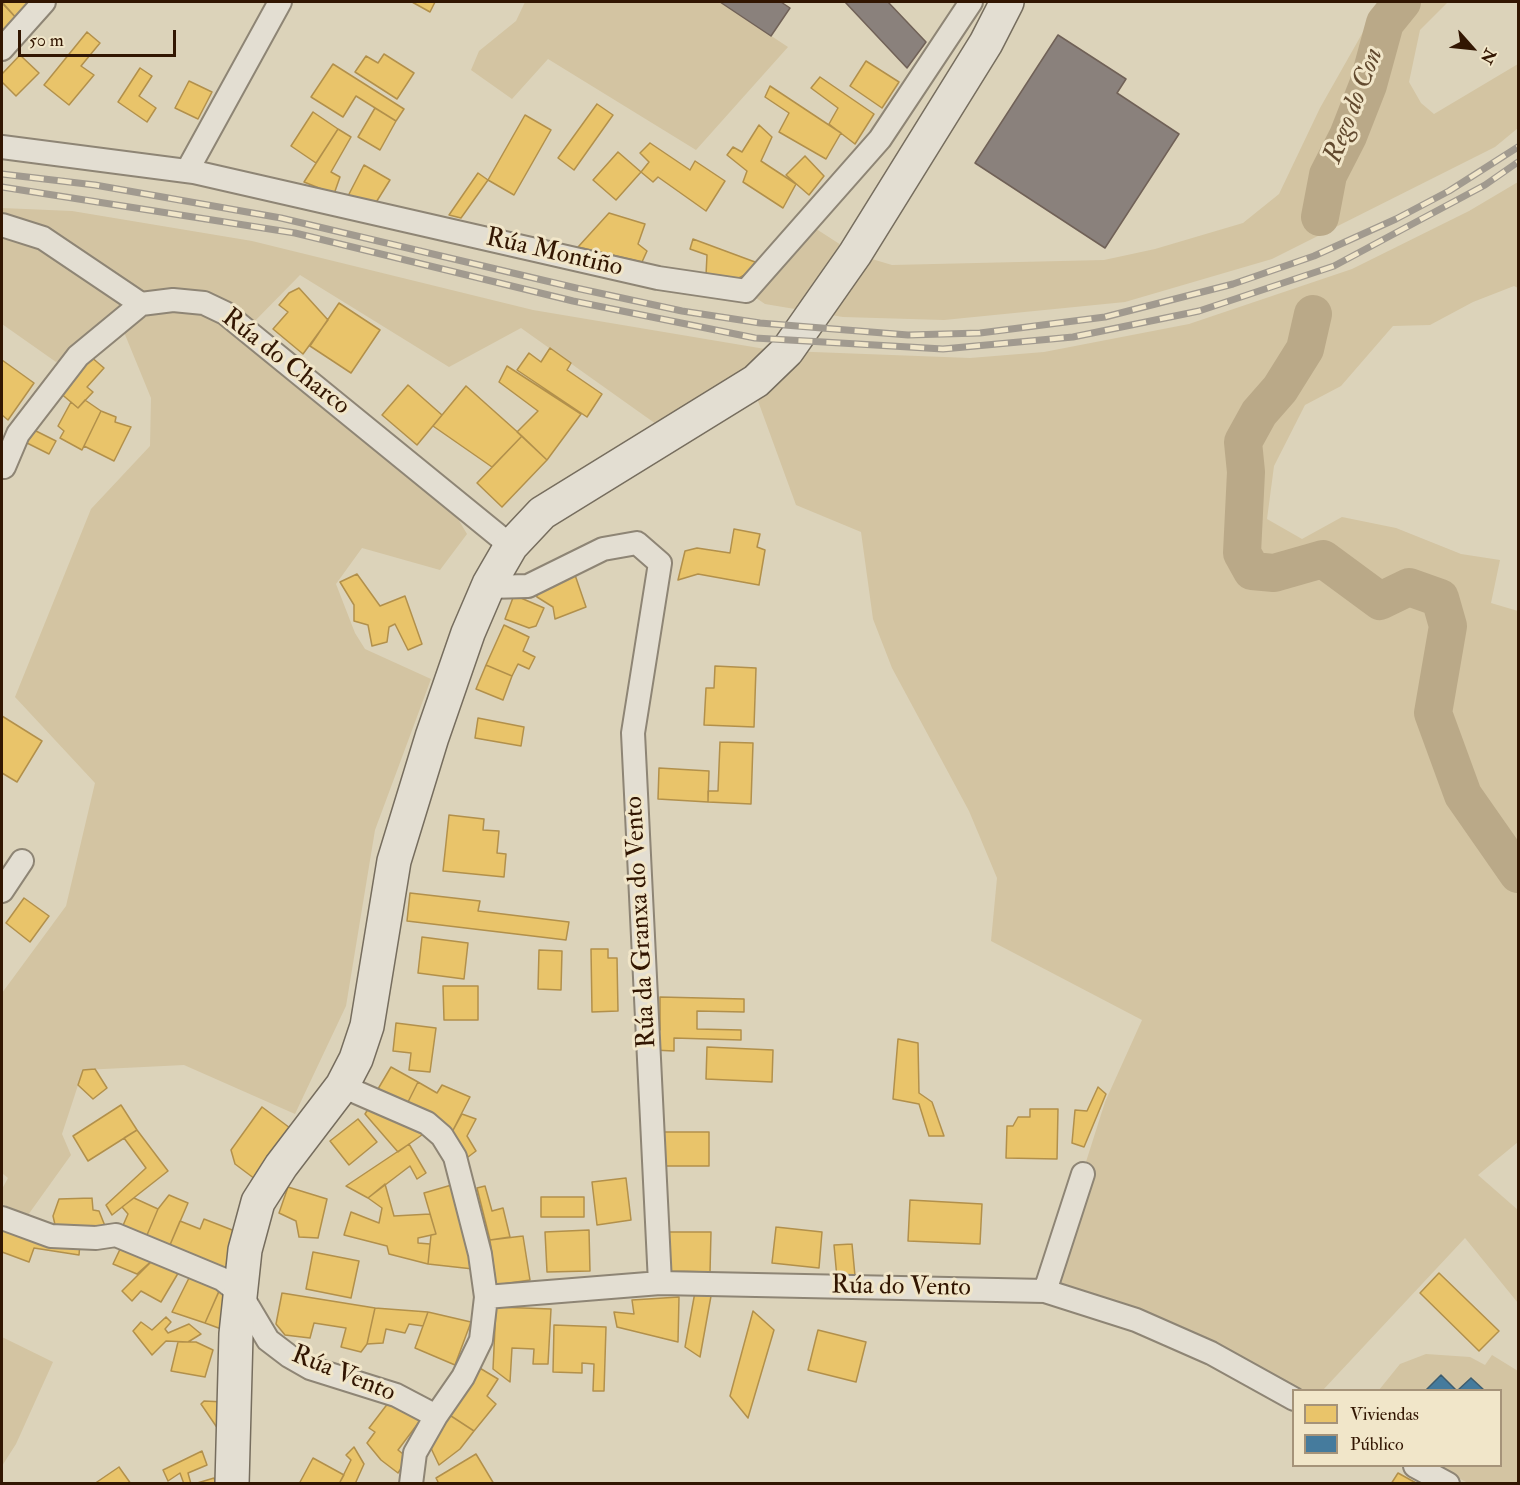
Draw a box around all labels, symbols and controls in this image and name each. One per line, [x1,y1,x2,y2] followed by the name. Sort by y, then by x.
[21,18,178,56] scale bar
[1442,18,1502,78] north arrow
[29,29,64,52] text: 50 m
[1318,44,1392,168] water label: Rego do Con
[1476,45,1500,67] text: N
[482,223,626,285] street label: Rúa Montiño
[214,303,356,423] street label: Rúa do Charco
[620,795,664,1049] street label: Rúa da Granxa do Vento
[831,1271,971,1305] street label: Rúa do Vento
[287,1340,399,1410] street label: Rúa Vento
[1292,1389,1502,1467] legend
[1350,1403,1419,1426] text: Viviendas
[1350,1433,1404,1456] text: Público

